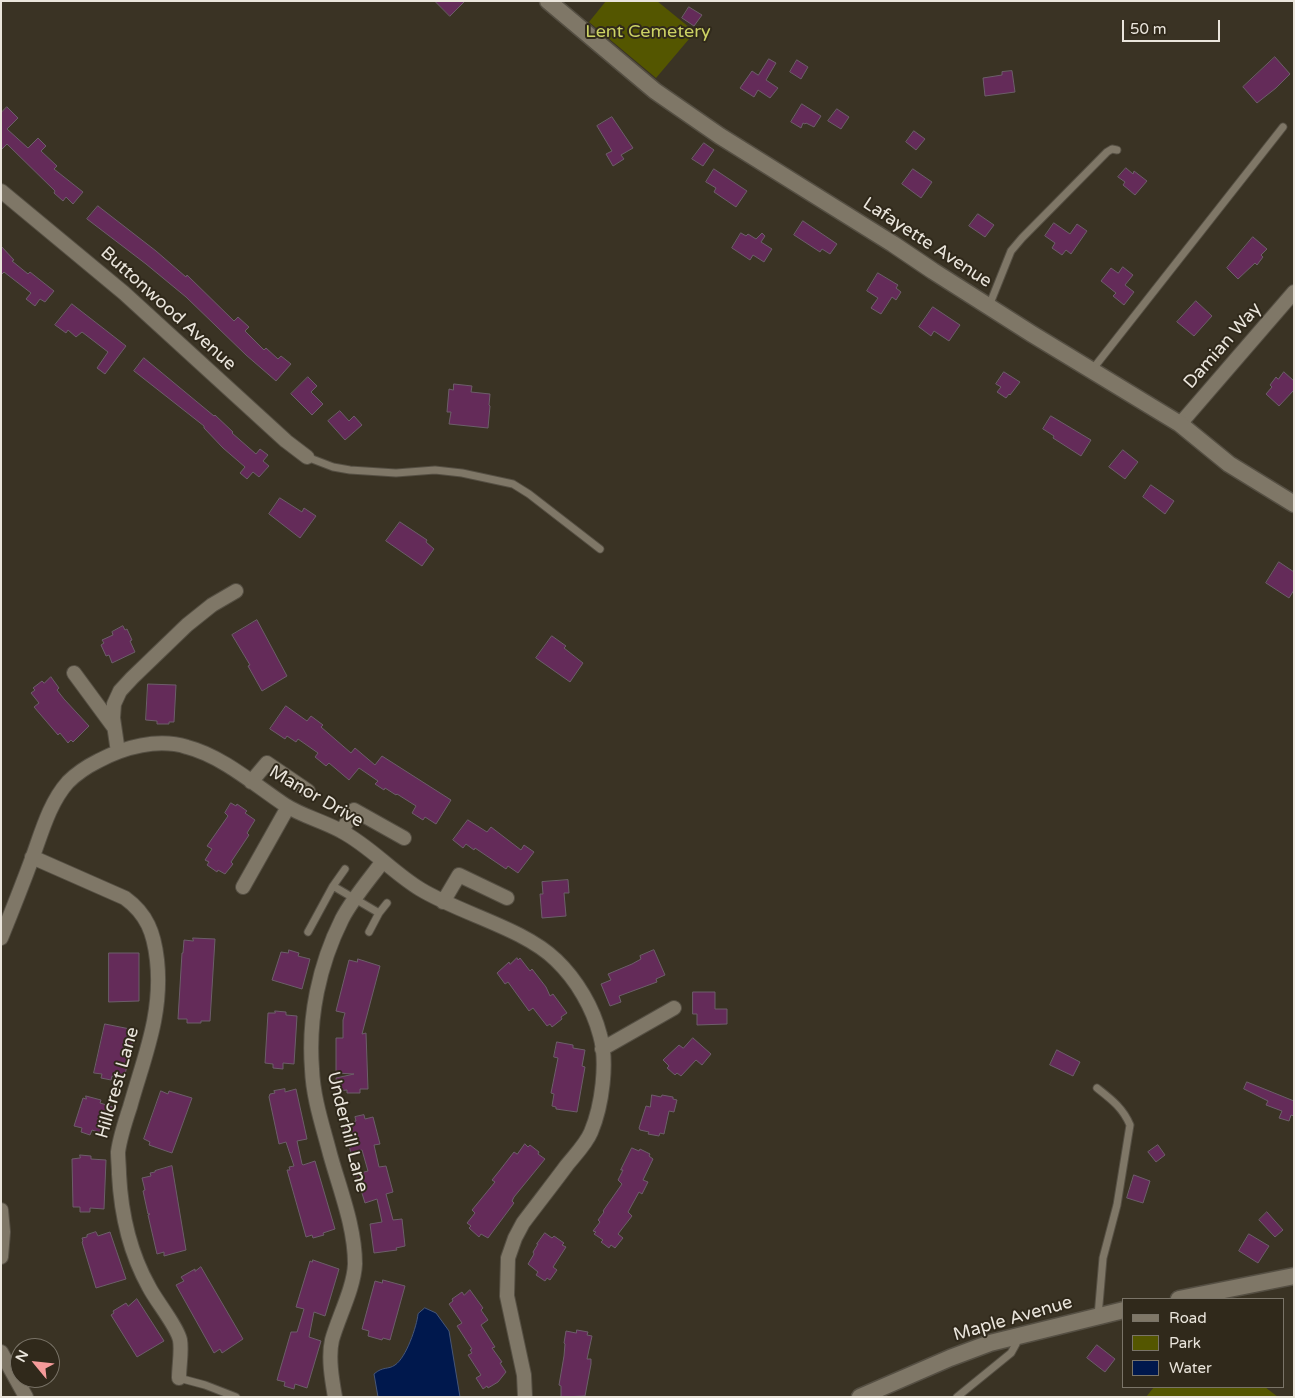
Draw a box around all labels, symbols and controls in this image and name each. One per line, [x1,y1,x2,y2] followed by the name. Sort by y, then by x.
[1125,10,1222,42] scale bar
[1130,20,1167,38] text: 50 m
[585,21,711,43] park label: Lent Cemetery
[858,193,996,293] street label: Lafayette Avenue
[96,242,240,376] street label: Buttonwood Avenue
[1180,298,1266,394] street label: Damian Way
[265,761,367,833] street label: Manor Drive
[92,1025,144,1141] street label: Hillcrest Lane
[322,1069,372,1195] street label: Underhill Lane
[951,1292,1075,1346] street label: Maple Avenue
[1122,1298,1285,1388] legend
[1169,1309,1207,1327] text: Road
[1169,1334,1201,1352] text: Park
[10,1338,60,1388] north arrow
[12,1347,32,1365] text: N
[1169,1359,1212,1377] text: Water

